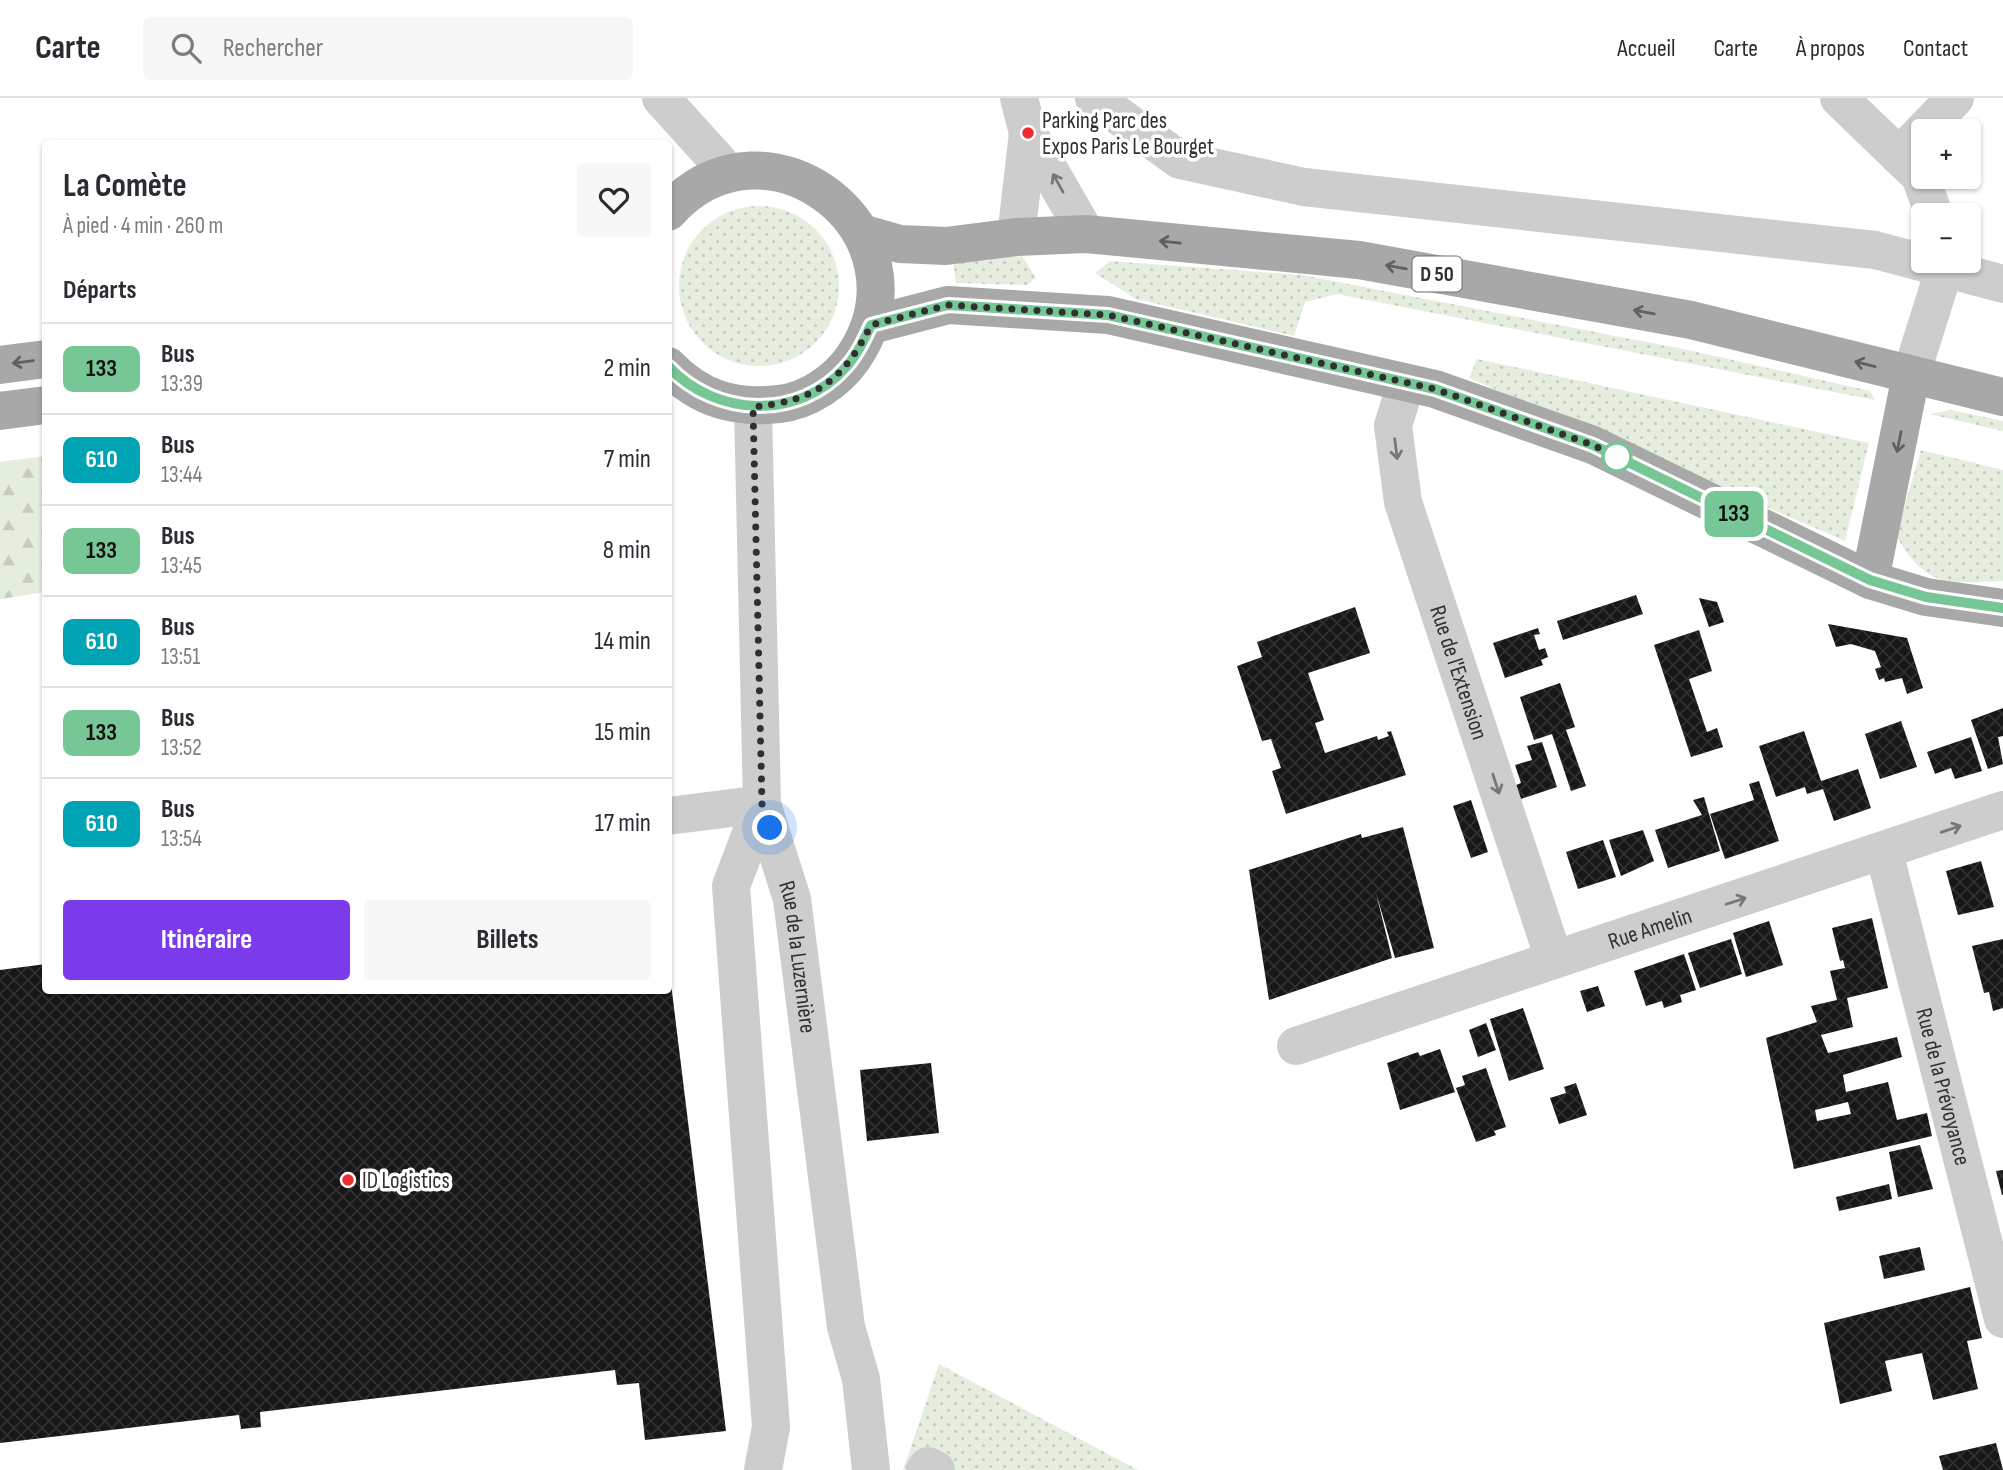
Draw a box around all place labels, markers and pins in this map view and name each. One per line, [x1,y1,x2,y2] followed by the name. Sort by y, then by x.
[1042,107,1214,161] place label: Parking Parc des Expos Paris Le Bourget
[1020,125,1036,141] marker: Parking Parc des Expos Paris Le Bourget
[1602,442,1632,472] unlabelled marker
[362,1167,450,1195] place label: ID Logistics
[340,1172,356,1188] marker: ID Logistics

